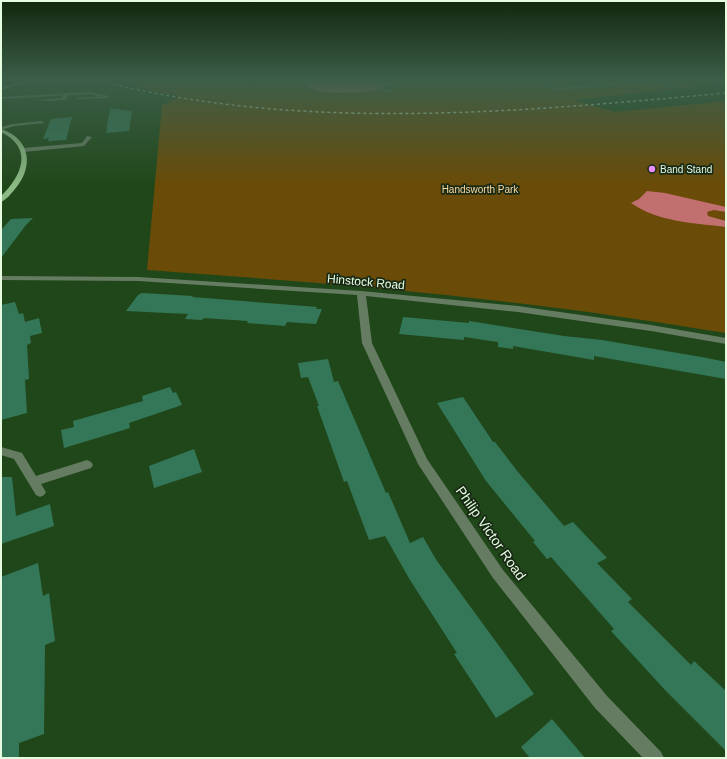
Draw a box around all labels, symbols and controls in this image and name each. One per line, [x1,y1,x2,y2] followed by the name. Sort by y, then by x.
[647,164,657,174] marker: Band Stand
[660,164,712,175] place label: Band Stand
[442,184,519,195] park label: Handsworth Park
[327,272,405,292] street label: Hinstock Road
[453,483,529,583] street label: Philip Victor Road

